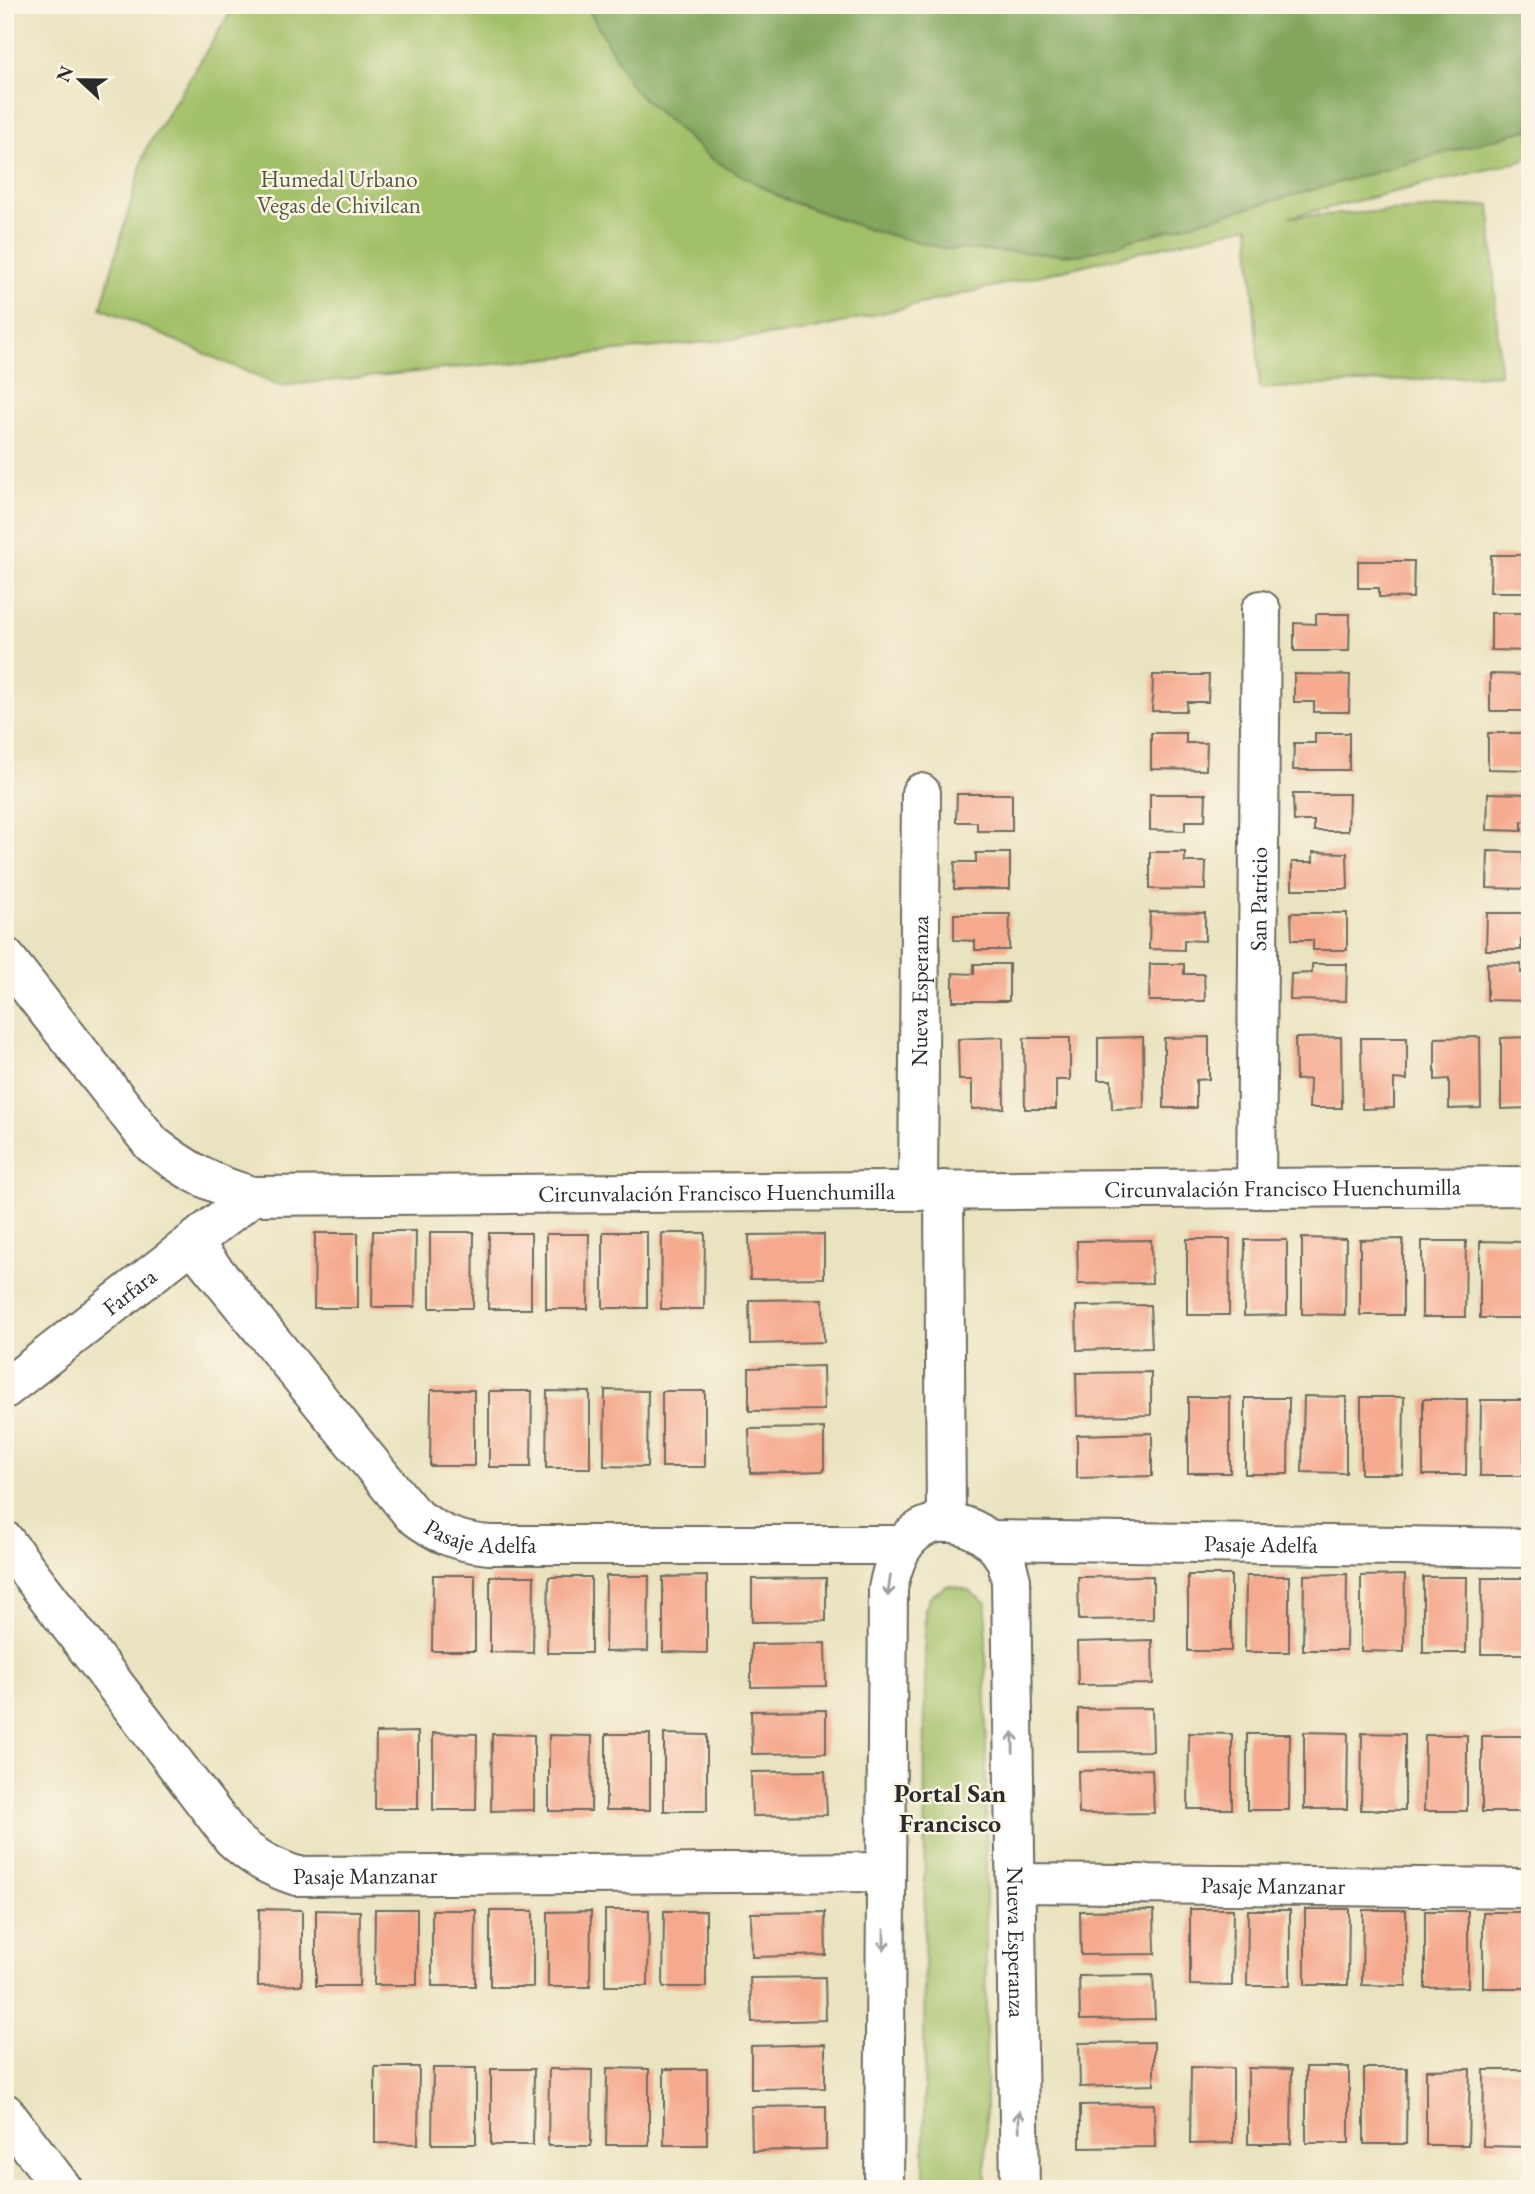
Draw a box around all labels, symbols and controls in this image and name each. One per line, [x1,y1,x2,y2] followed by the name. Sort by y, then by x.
[46,46,116,116] north arrow
[50,61,79,86] text: N
[257,164,421,220] park label: Humedal Urbano Vegas de Chivilcan
[1243,847,1274,951] street label: San Patricio
[904,915,935,1067] street label: Nueva Esperanza
[1104,1172,1462,1204] street label: Circunvalación Francisco Huenchumilla
[538,1176,896,1209] street label: Circunvalación Francisco Huenchumilla
[96,1261,163,1322] street label: Farfara
[419,1512,537,1561] street label: Pasaje Adelfa
[1204,1528,1319,1560] street label: Pasaje Adelfa
[882,1574,895,1597] one-way arrow
[1007,1730,1020,1753] one-way arrow
[894,1776,1007,1840] district label: Portal San Francisco
[293,1860,438,1891] street label: Pasaje Manzanar
[1000,1866,1032,2019] street label: Nueva Esperanza
[1201,1870,1346,1901] street label: Pasaje Manzanar
[877,1928,891,1951] one-way arrow
[1012,2109,1026,2132] one-way arrow

